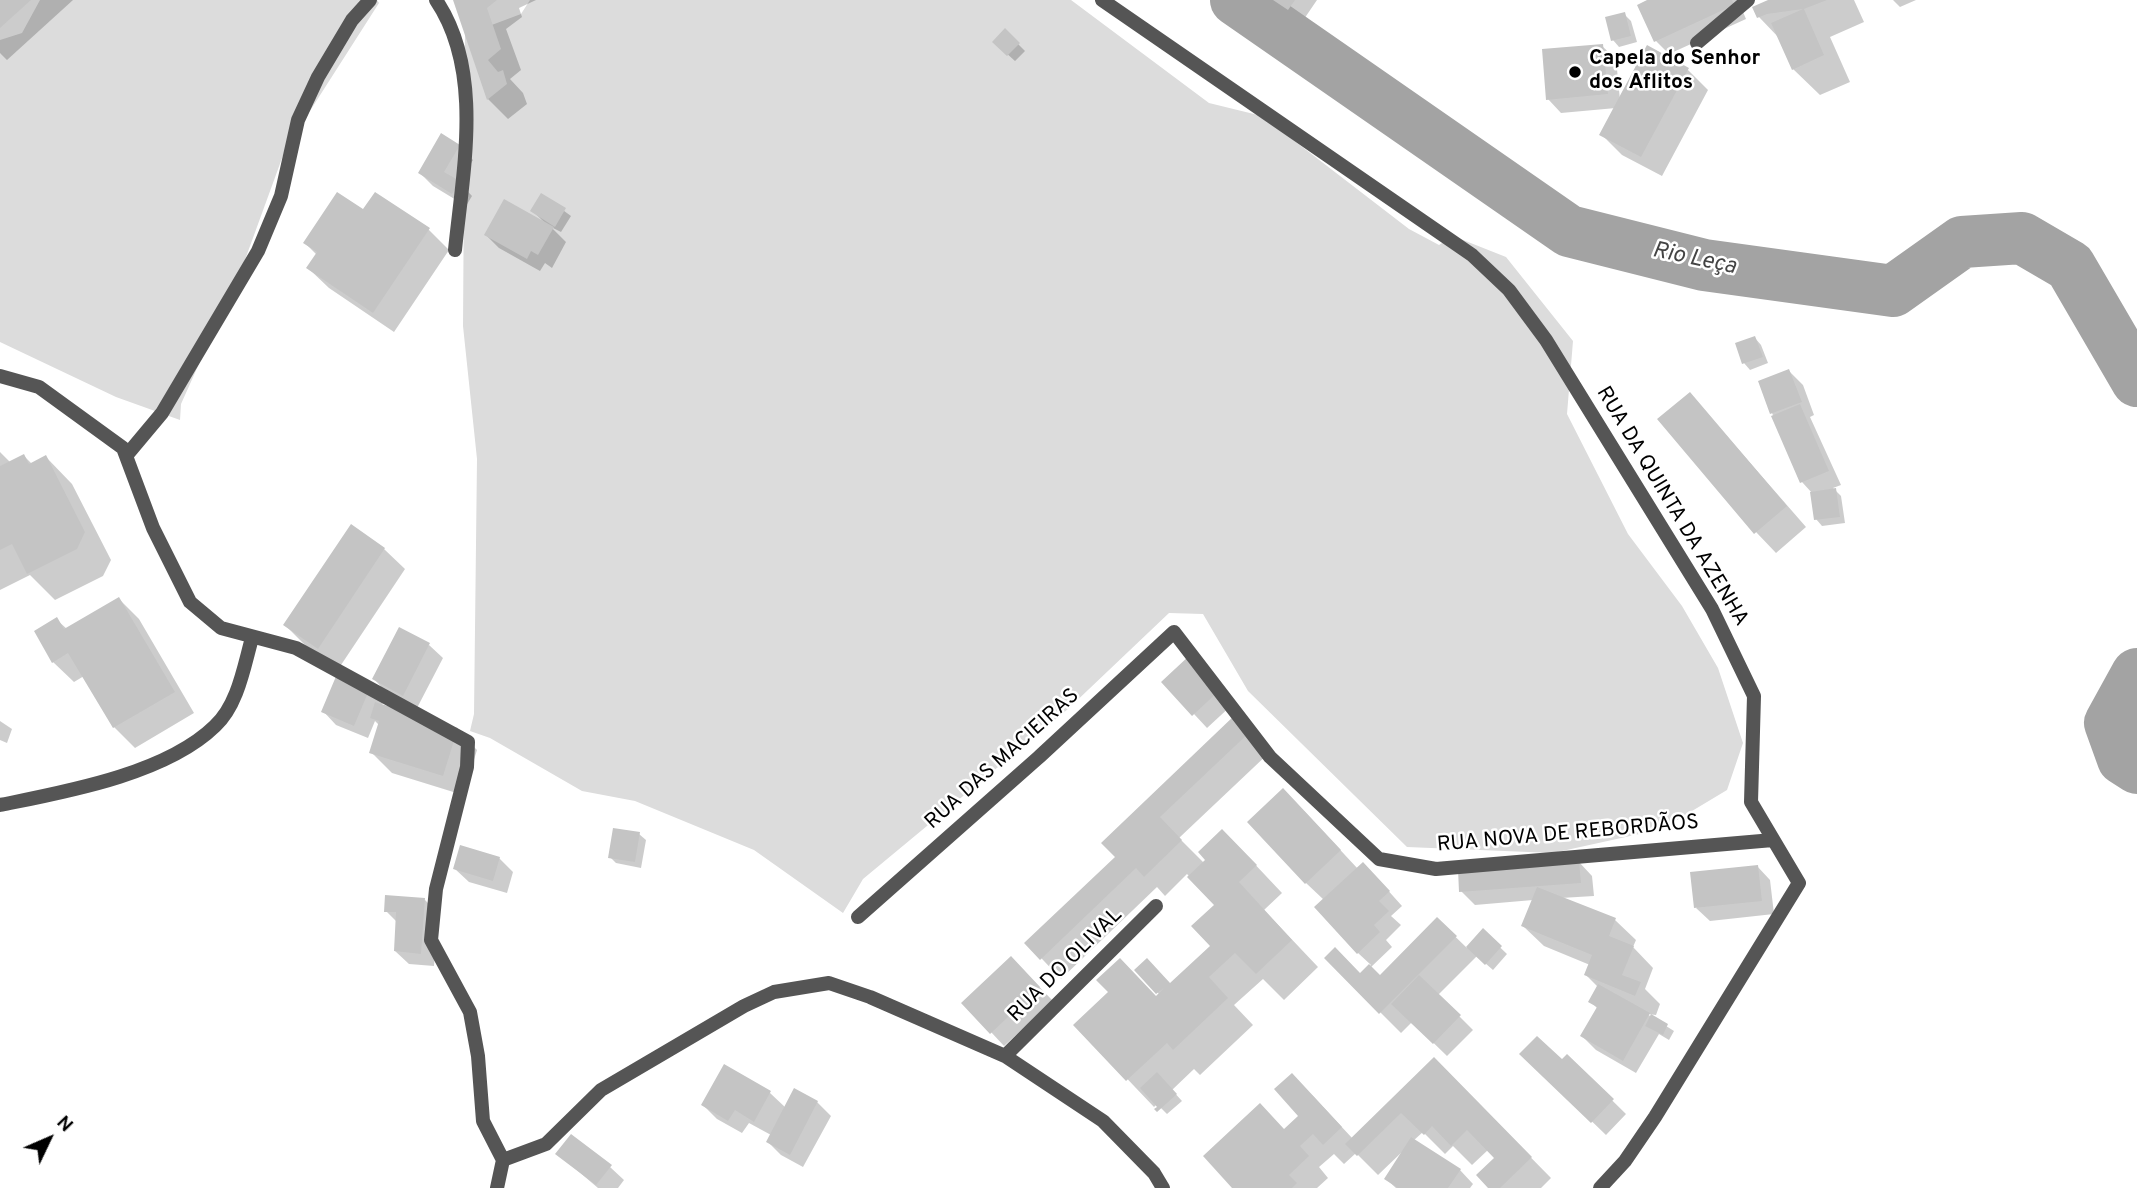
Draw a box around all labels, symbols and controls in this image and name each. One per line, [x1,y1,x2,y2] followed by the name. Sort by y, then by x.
[1589,47,1760,97] place label: Capela do Senhor dos Aflitos
[1567,64,1583,80] marker: Capela do Senhor dos Aflitos
[1650,238,1738,282] water label: Rio Leça
[1589,383,1753,631] street label: RUA DA QUINTA DA AZENHA
[921,684,1085,836] street label: RUA DAS MACIEIRAS
[1436,811,1700,859] street label: RUA NOVA DE REBORDÃOS
[1004,904,1128,1028] street label: RUA DO OLIVAL
[14,1104,84,1174] north arrow
[51,1111,77,1138] text: N

